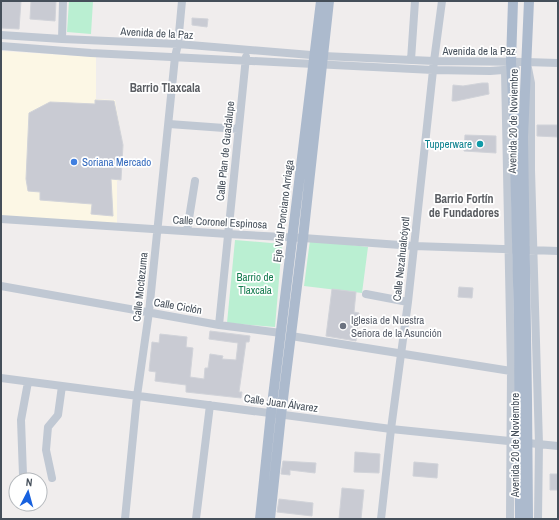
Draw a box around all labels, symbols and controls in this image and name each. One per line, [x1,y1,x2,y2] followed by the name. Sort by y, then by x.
[119,24,194,42] street label: Avenida de la Paz
[441,44,516,58] street label: Avenida de la Paz
[505,69,521,174] street label: Avenida 20 de Noviembre
[130,80,201,96] district label: Barrio Tlaxcala
[213,100,237,202] street label: Calle Plan de Guadalupe
[425,137,472,151] place label: Tupperware
[475,139,485,149] marker: Tupperware
[82,155,151,169] place label: Soriana Mercado
[69,157,79,167] marker: Soriana Mercado
[270,159,296,263] street label: Eje Vial Ponciano Arriaga
[429,191,500,221] district label: Barrio Fortín de Fundadores
[172,213,268,231] street label: Calle Coronel Espinosa
[390,216,412,302] street label: Calle Nezahualcóyotl
[129,252,151,322] street label: Calle Moctezuma
[236,270,274,297] park label: Barrio de Tlaxcala
[153,295,203,317] street label: Calle Ciclón
[351,313,442,340] place label: Iglesia de Nuestra Señora de la Asunción
[338,321,348,331] marker: Iglesia de Nuestra Señora de la Asunción
[243,391,319,415] street label: Calle Juan Álvarez
[508,393,522,498] street label: Avenida 20 de Noviembre
[8,472,48,512] north arrow
[25,475,33,489] text: N

